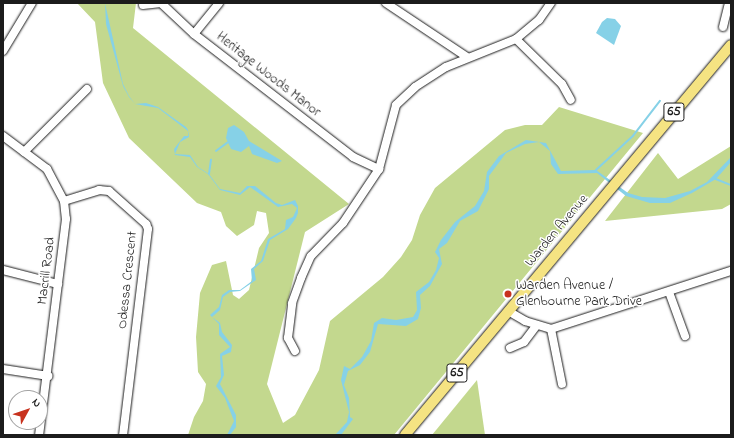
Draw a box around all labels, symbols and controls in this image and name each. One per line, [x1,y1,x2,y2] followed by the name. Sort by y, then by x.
[212,29,324,121] street label: Heritage Woods Manor
[663,101,685,123] road number: 65
[522,191,592,271] street label: Warden Avenue
[115,230,141,330] street label: Odessa Crescent
[35,236,59,306] street label: Macrill Road
[516,278,642,310] place label: Warden Avenue / Glenbourne Park Drive
[503,289,513,299] marker: Warden Avenue / Glenbourne Park Drive
[446,362,468,384] road number: 65
[8,390,48,430] north arrow
[28,395,45,411] text: N

